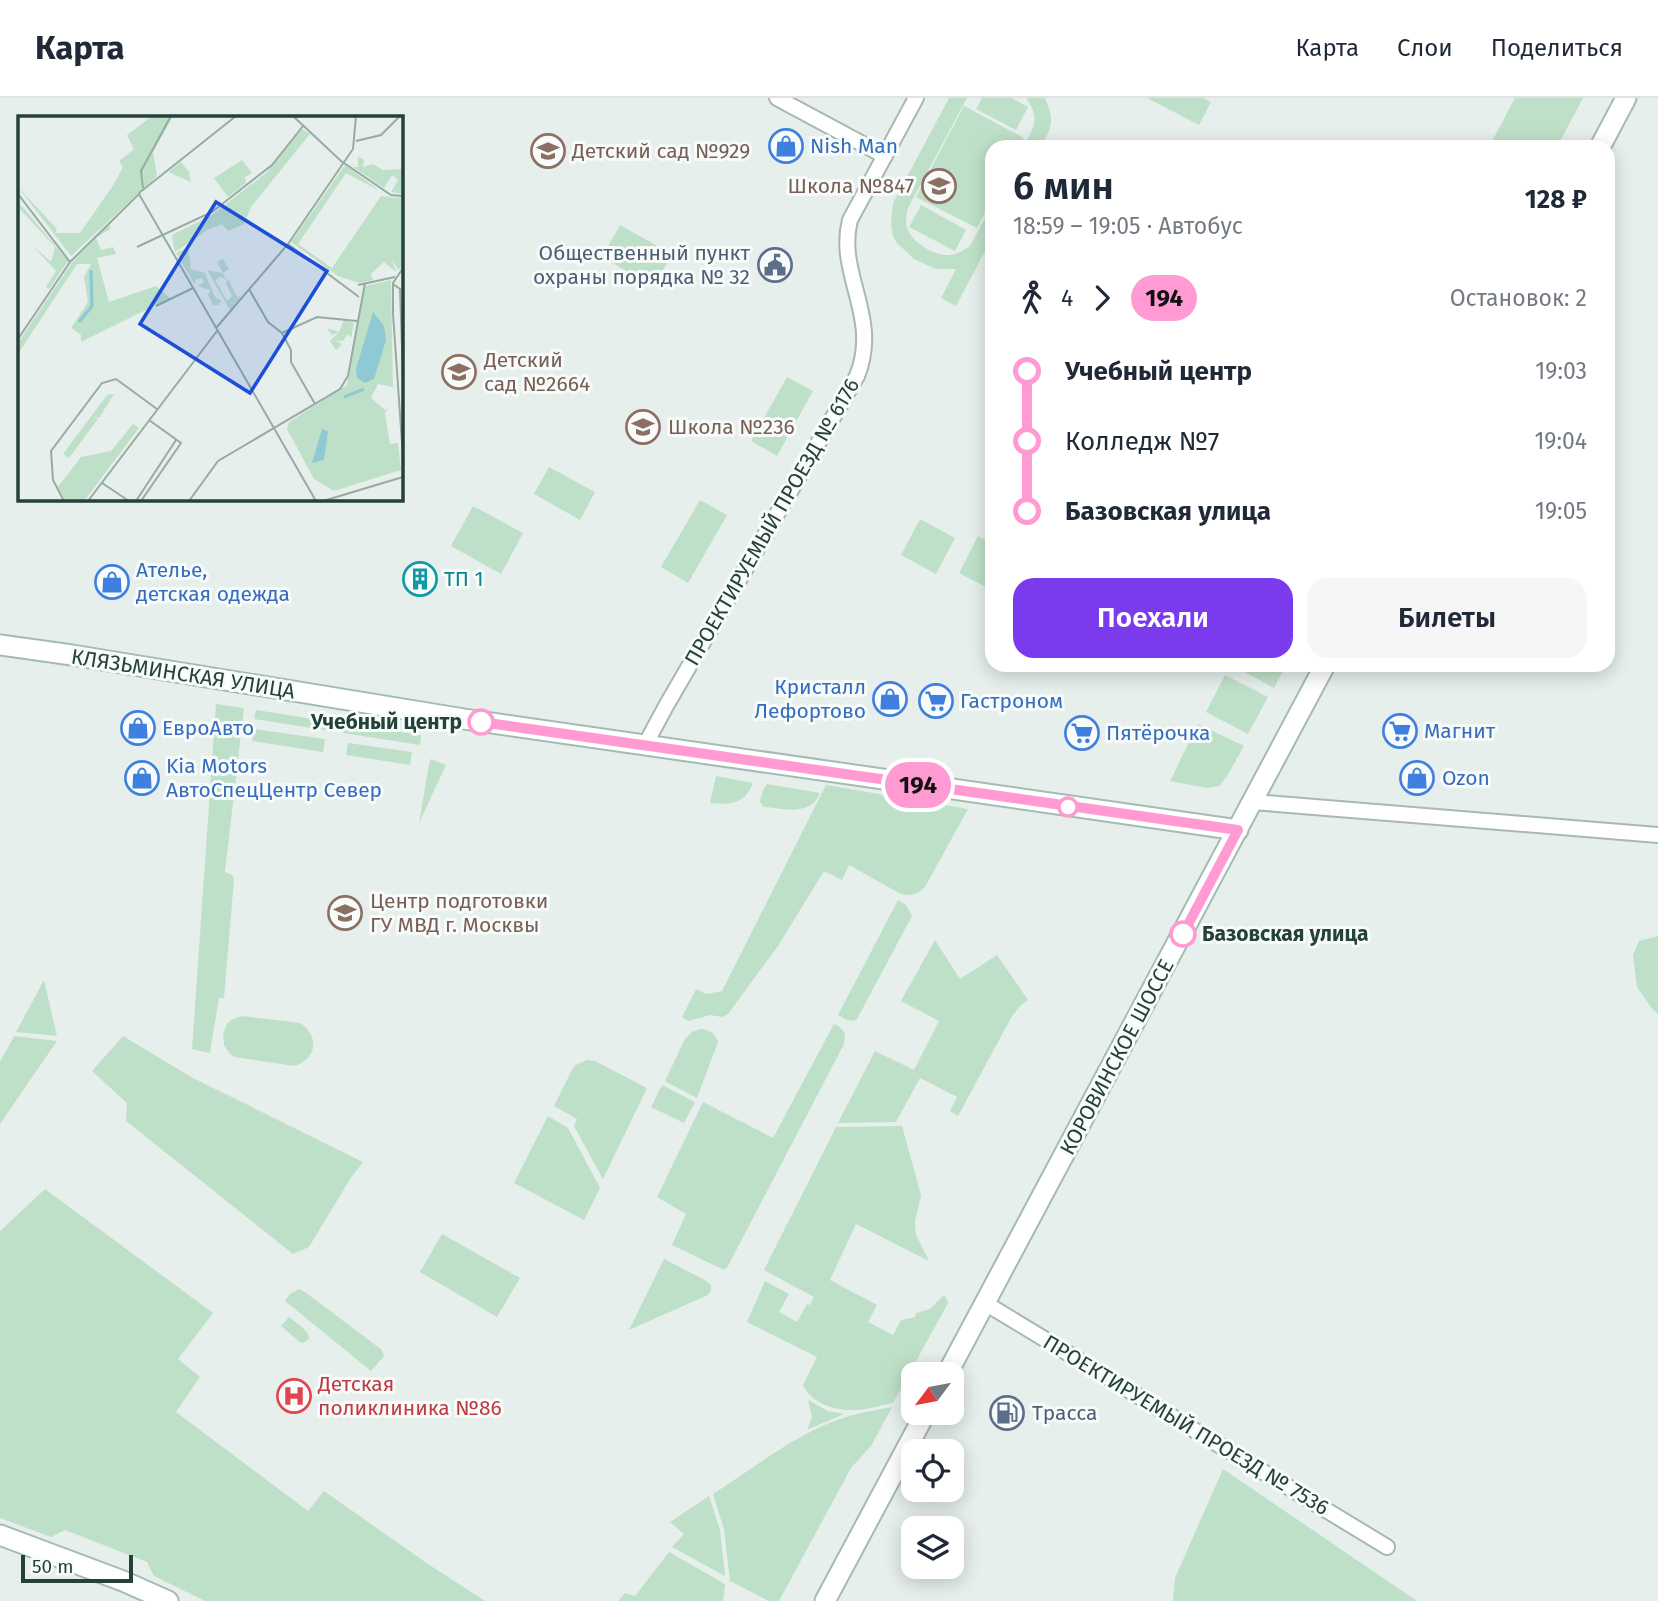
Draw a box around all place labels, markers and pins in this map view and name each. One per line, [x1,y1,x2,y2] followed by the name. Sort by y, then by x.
[767,127,805,165] shop icon: Nish Man
[529,132,567,170] school or university icon: Детский сад №929
[810,133,898,159] place label: Nish Man
[571,138,750,164] place label: Детский сад №929
[920,167,958,205] school or university icon: Школа №847
[788,173,914,199] place label: Школа №847
[533,240,751,290] place label: Общественный пункт охраны порядка № 32
[756,246,794,284] public building icon: Общественный пункт охраны порядка № 32
[483,347,590,397] place label: Детский сад №2664
[440,353,478,391] school or university icon: Детский сад №2664
[624,408,662,446] school or university icon: Школа №236
[668,414,795,440] place label: Школа №236
[136,557,290,607] place label: Ателье, детская одежда
[401,560,439,598] building icon: ТП 1
[93,563,131,601] shop icon: Ателье, детская одежда
[444,566,484,592] place label: ТП 1
[754,674,866,724] place label: Кристалл Лефортово
[871,680,909,718] shop icon: Кристалл Лефортово
[917,682,955,720] supermarket icon: Гастроном
[960,688,1063,714] place label: Гастроном
[119,709,157,747] shop icon: ЕвроАвто
[310,709,462,735] place label: Учебный центр
[468,709,494,735] marker: Учебный центр
[1381,712,1419,750] supermarket icon: Магнит
[1063,714,1101,752] supermarket icon: Пятёрочка
[162,715,254,741] place label: ЕвроАвто
[1424,718,1496,744] place label: Магнит
[1106,720,1210,746] place label: Пятёрочка
[166,753,382,803] place label: Kia Motors АвтоСпецЦентр Север
[123,759,161,797] shop icon: Kia Motors АвтоСпецЦентр Север
[1398,759,1436,797] shop icon: Ozon
[1442,765,1490,791] place label: Ozon
[1058,797,1078,817] unlabelled marker
[370,888,548,938] place label: Центр подготовки ГУ МВД г. Москвы
[326,894,364,932] school or university icon: Центр подготовки ГУ МВД г. Москвы
[1170,921,1196,947] marker: Базовская улица
[1202,921,1368,947] place label: Базовская улица
[317,1371,502,1421] place label: Детская поликлиника №86
[275,1377,313,1415] hospital icon: Детская поликлиника №86
[988,1394,1026,1432] fuel station icon: Трасса
[1032,1400,1097,1426] place label: Трасса

